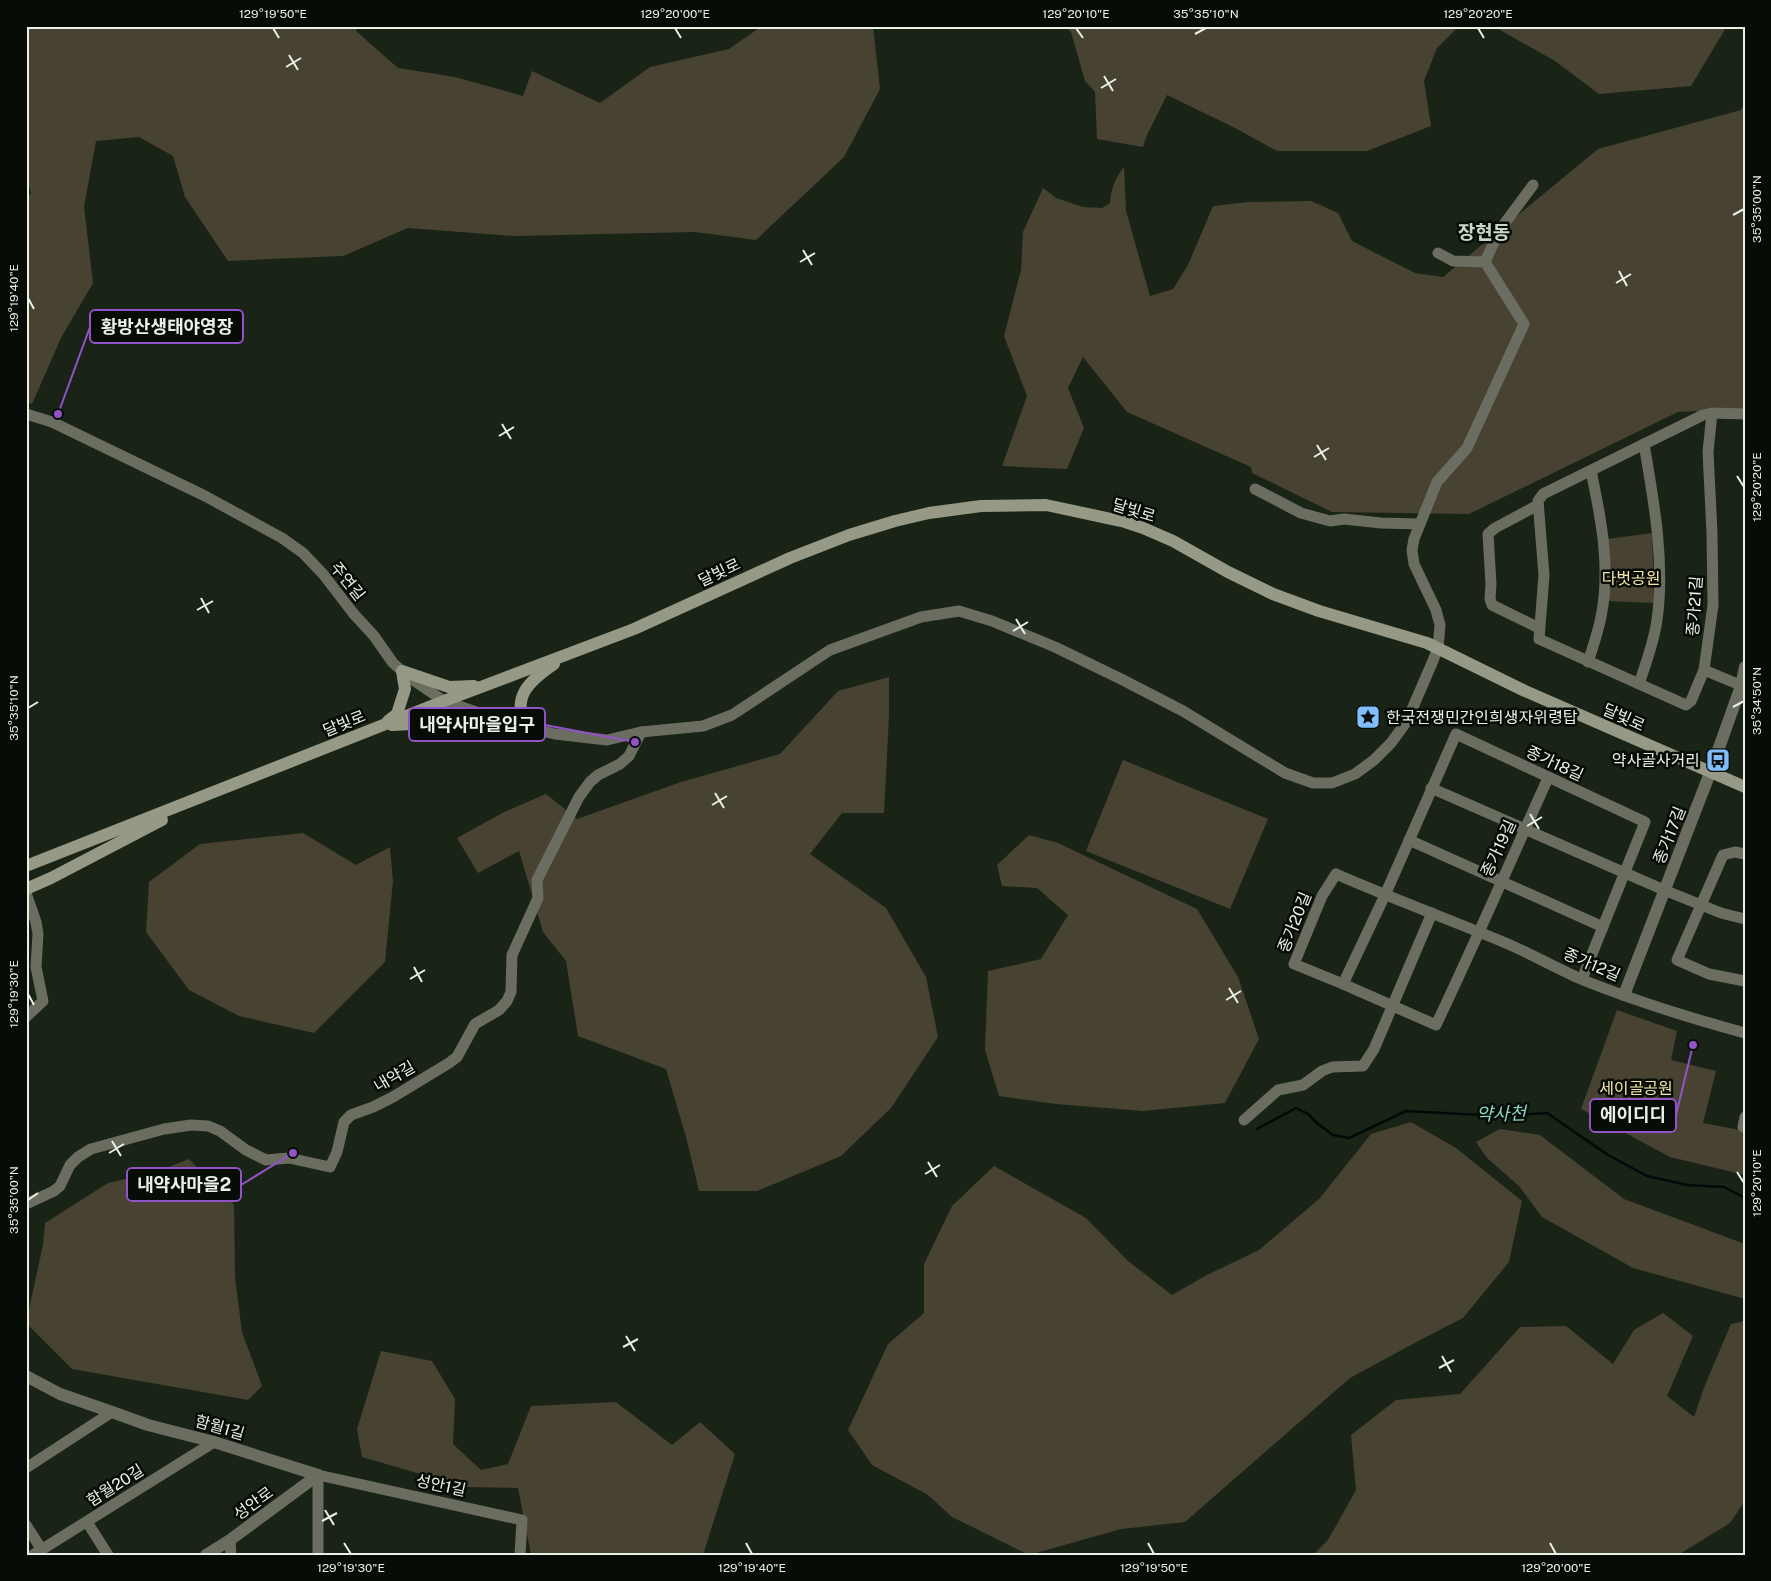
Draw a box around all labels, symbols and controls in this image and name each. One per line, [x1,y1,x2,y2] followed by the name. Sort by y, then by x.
[239,7,307,21] text: 129°19'50"E
[640,7,710,21] text: 129°20'00"E
[1042,7,1110,21] text: 129°20'10"E
[1173,7,1239,21] text: 35°35'10"N
[1443,7,1513,21] text: 129°20'20"E
[1750,175,1764,243] text: 35°35'00"N
[1458,221,1510,243] district label: 장현동
[7,264,21,332] text: 129°19'40"E
[90,310,243,343] callout: 황방산생태야영장
[101,316,234,337] text: 황방산생태야영장
[1750,452,1764,522] text: 129°20'20"E
[1110,495,1158,526] street label: 달빛로
[695,554,743,590] street label: 달빛로
[326,558,369,604] street label: 주연길
[1602,569,1660,588] park label: 다벗공원
[1683,575,1706,637] street label: 종가21길
[1750,667,1764,735] text: 35°34'50"N
[7,675,21,741] text: 35°35'10"N
[1600,700,1648,735] street label: 달빛로
[1355,704,1381,730] place icon: 한국전쟁민간인희생자위령탑
[320,706,368,741] street label: 달빛로
[409,708,545,741] callout: 내약사마을입구
[1386,708,1578,727] place label: 한국전쟁민간인희생자위령탑
[419,714,535,735] text: 내약사마을입구
[1523,742,1586,785] street label: 종가18길
[1705,747,1731,773] bus stop icon: 약사골사거리
[1612,751,1700,770] place label: 약사골사거리
[1649,804,1690,867] street label: 종가17길
[1477,817,1520,880] street label: 종가19길
[1274,889,1315,955] street label: 종가20길
[1560,944,1623,985] street label: 종가12길
[7,960,21,1028] text: 129°19'30"E
[370,1057,418,1096] street label: 내약길
[1599,1079,1673,1098] park label: 세이골공원
[1590,1099,1676,1132] callout: 에이디디
[1476,1103,1528,1124] water label: 약사천
[1600,1104,1666,1125] text: 에이디디
[1750,1149,1764,1217] text: 129°20'10"E
[7,1166,21,1234] text: 35°35'00"N
[127,1168,241,1201] callout: 내약사마을2
[137,1174,231,1195] text: 내약사마을2
[193,1411,247,1444] street label: 함월1길
[83,1461,147,1510] street label: 함월20길
[414,1471,468,1500] street label: 성안1길
[230,1483,277,1524] street label: 성안로
[317,1561,385,1575] text: 129°19'30"E
[718,1561,786,1575] text: 129°19'40"E
[1120,1561,1188,1575] text: 129°19'50"E
[1521,1561,1591,1575] text: 129°20'00"E

